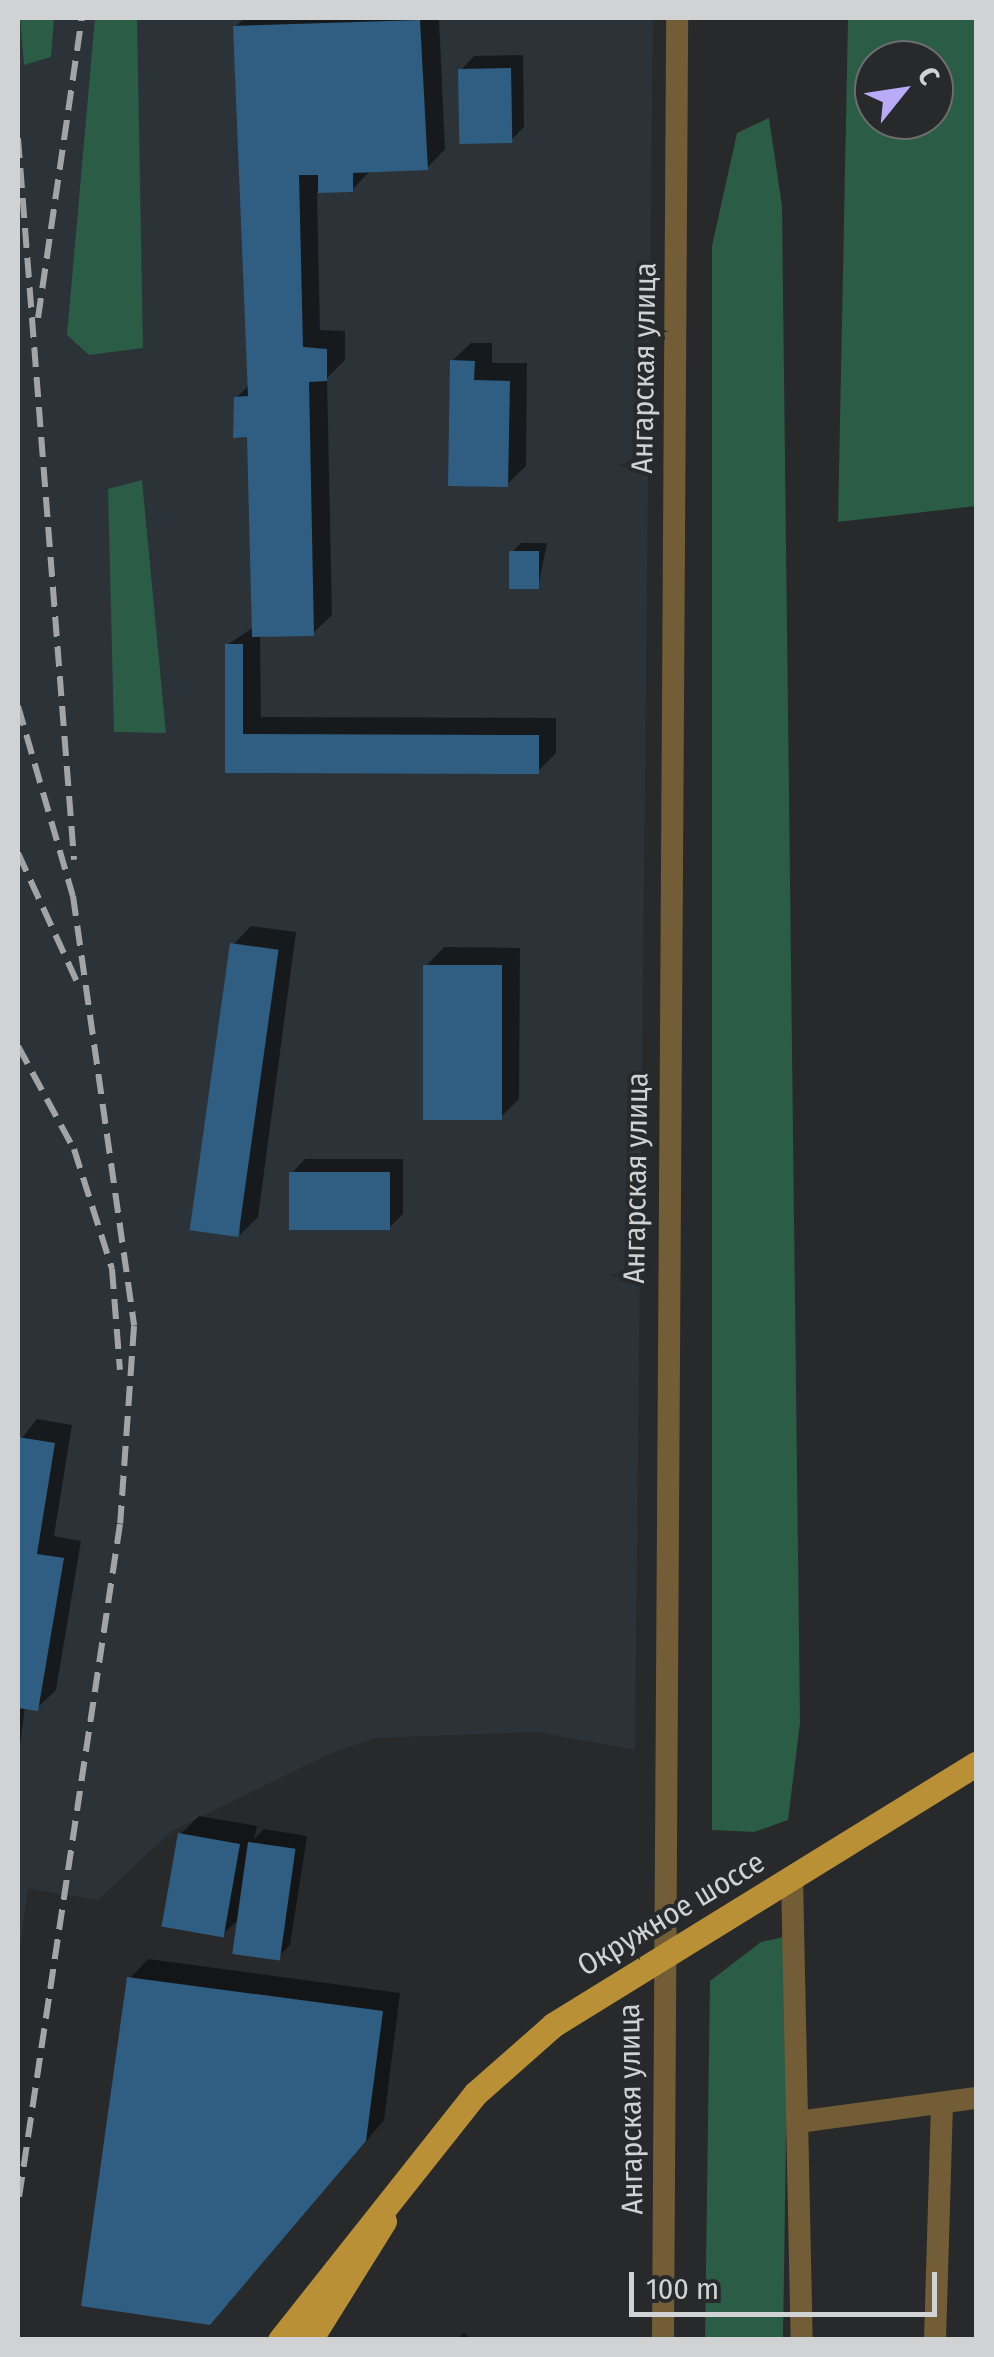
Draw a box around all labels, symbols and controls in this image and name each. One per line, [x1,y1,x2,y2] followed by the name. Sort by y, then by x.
[854,40,954,140] north arrow
[911,61,947,90] text: С
[624,262,664,474] street label: Ангарская улица
[616,1072,656,1284] street label: Ангарская улица
[571,1844,771,1984] street label: Окружное шоссе
[611,2003,651,2215] street label: Ангарская улица
[634,2252,942,2314] scale bar
[646,2271,719,2307] text: 100 m

